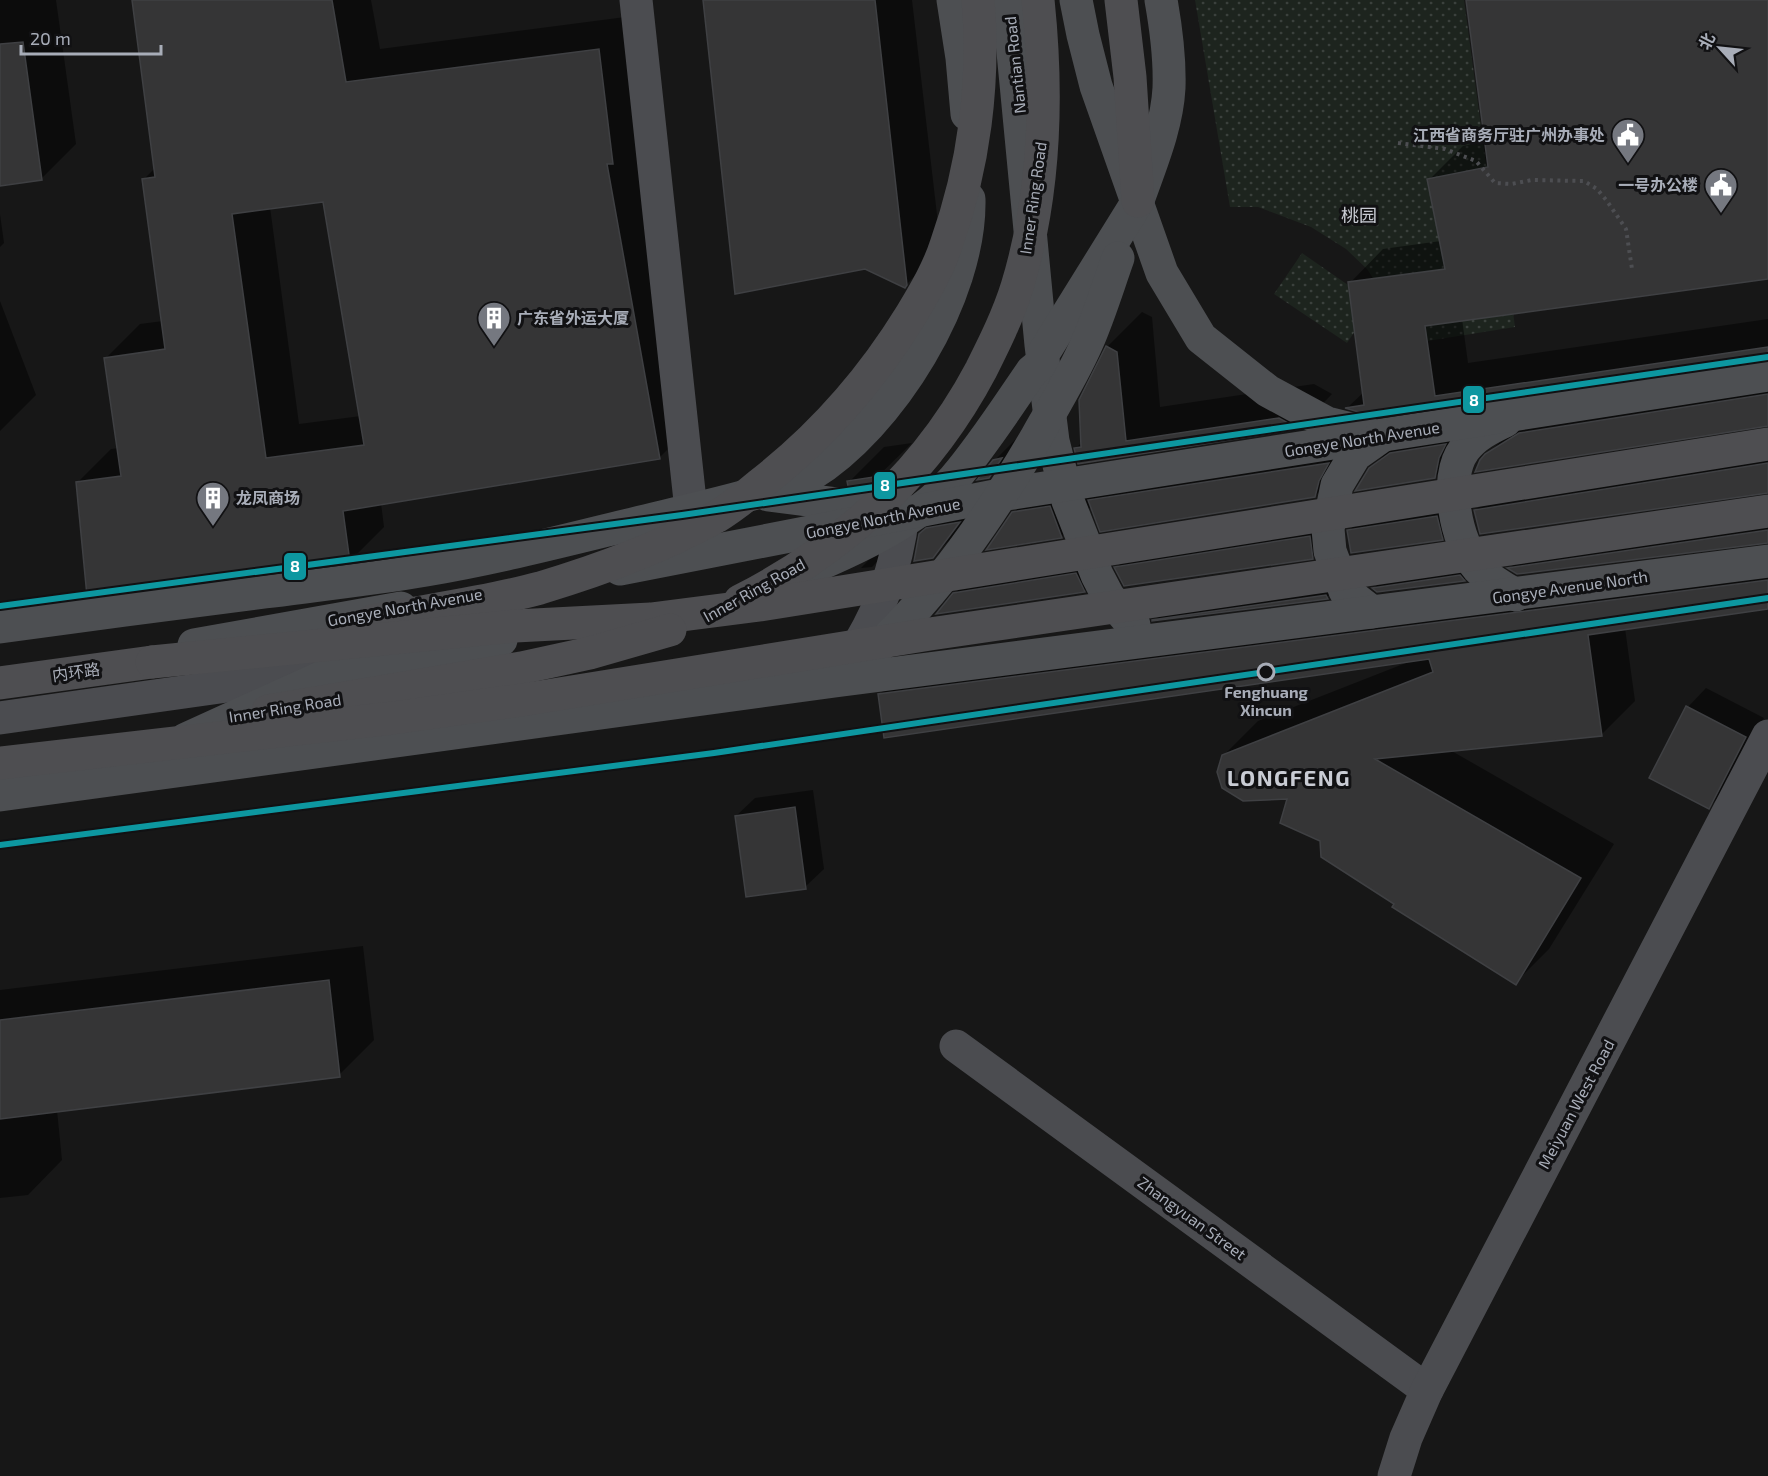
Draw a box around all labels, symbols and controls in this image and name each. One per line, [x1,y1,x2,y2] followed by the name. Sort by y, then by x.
[1000,15,1029,115] street label: Nantian Road
[21,18,160,56] scale bar
[1690,18,1750,78] north arrow
[30,27,71,49] text: 20 m
[1694,30,1718,52] text: 北
[1610,117,1646,164] public building icon: 江西省商务厅驻广州办事处
[1413,125,1605,144] place label: 江西省商务厅驻广州办事处
[1015,140,1050,255] street label: Inner Ring Road
[1703,167,1739,214] public building icon: 一号办公楼
[1618,175,1698,194] place label: 一号办公楼
[1341,204,1377,226] district label: 桃园
[476,300,512,347] building icon: 广东省外运大厦
[517,308,629,327] place label: 广东省外运大厦
[1462,385,1485,414] line badge: 8
[1469,390,1479,409] text: 8
[1283,417,1441,460] street label: Gongye North Avenue
[873,471,896,500] line badge: 8
[880,475,890,494] text: 8
[195,480,231,527] building icon: 龙凤商场
[236,488,300,507] place label: 龙凤商场
[804,493,962,542] street label: Gongye North Avenue
[283,552,307,581] line badge: 8
[700,554,808,625] street label: Inner Ring Road
[290,556,300,575] text: 8
[1491,566,1649,607] street label: Gongye Avenue North
[326,584,484,629] street label: Gongye North Avenue
[51,659,101,684] street label: 内环路
[1257,663,1275,681] marker: Fenghuang Xincun
[1224,682,1309,719] place label: Fenghuang Xincun
[227,689,342,726] street label: Inner Ring Road
[1227,764,1351,790] district label: LONGFENG
[1533,1036,1618,1172] street label: Meiyuan West Road
[1135,1172,1250,1263] street label: Zhangyuan Street

